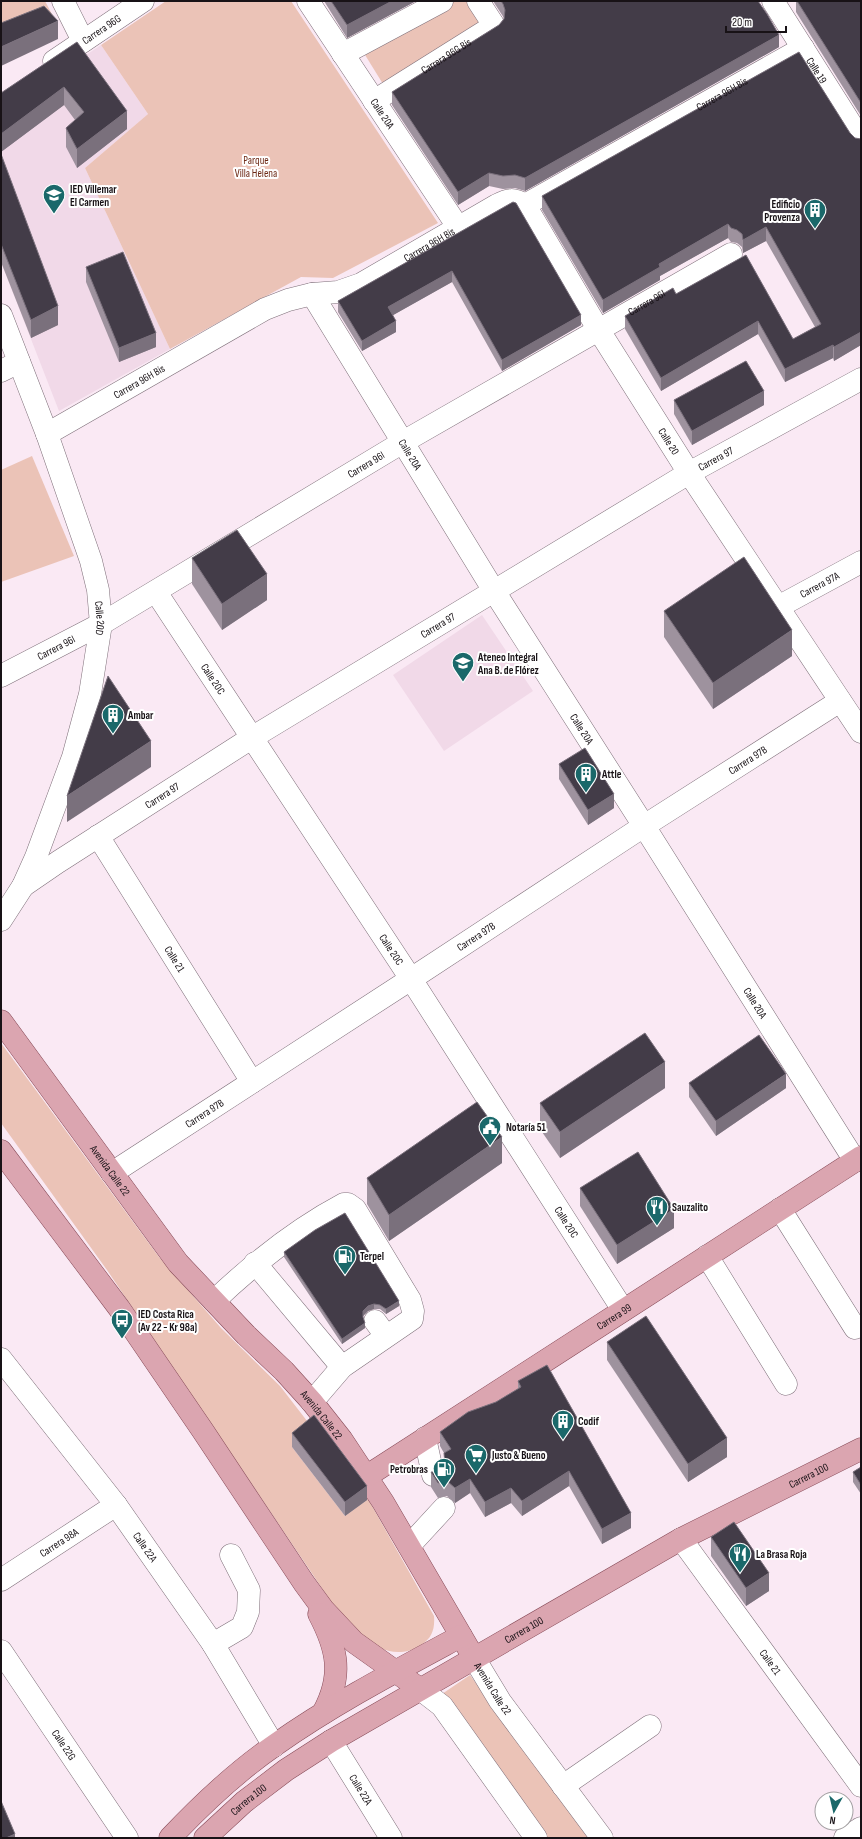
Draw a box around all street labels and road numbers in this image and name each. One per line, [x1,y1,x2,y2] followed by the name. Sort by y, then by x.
[79,11,123,47] street label: Carrera 96G
[418,35,474,76] street label: Carrera 96G Bis
[804,55,830,86] street label: Calle 19
[694,74,750,114] street label: Carrera 96H Bis
[368,96,398,131] street label: Calle 20A
[401,224,457,264] street label: Carrera 96H Bis
[626,287,668,318] street label: Carrera 96I
[111,361,167,401] street label: Carrera 96H Bis
[656,425,682,457] street label: Calle 20
[396,436,425,472] street label: Calle 20A
[696,443,736,473] street label: Carrera 97
[345,448,387,480] street label: Carrera 96I
[797,569,841,601] street label: Carrera 97A
[92,600,108,636] street label: Calle 20D
[418,609,458,641] street label: Carrera 97
[35,632,77,663] street label: Carrera 96I
[198,661,228,697] street label: Calle 20C
[567,711,597,747] street label: Calle 20A
[726,743,769,777] street label: Carrera 97B
[142,779,182,811] street label: Carrera 97
[454,919,498,954] street label: Carrera 97B
[377,931,406,967] street label: Calle 20C
[162,944,188,974] street label: Calle 21
[741,985,770,1021] street label: Calle 20A
[183,1096,226,1130] street label: Carrera 97B
[87,1142,133,1198] street label: Avenida Calle 22
[552,1204,581,1240] street label: Calle 20C
[594,1300,634,1332] street label: Carrera 99
[297,1387,346,1442] street label: Avenida Calle 22
[786,1460,831,1491] street label: Carrera 100
[37,1525,81,1560] street label: Carrera 98A
[130,1529,160,1565] street label: Calle 22A
[502,1613,546,1646] street label: Carrera 100
[757,1647,784,1677] street label: Calle 21
[471,1659,515,1718] street label: Avenida Calle 22
[49,1727,79,1763] street label: Calle 22G
[347,1772,375,1807] street label: Calle 22A
[228,1781,269,1818] street label: Carrera 100

